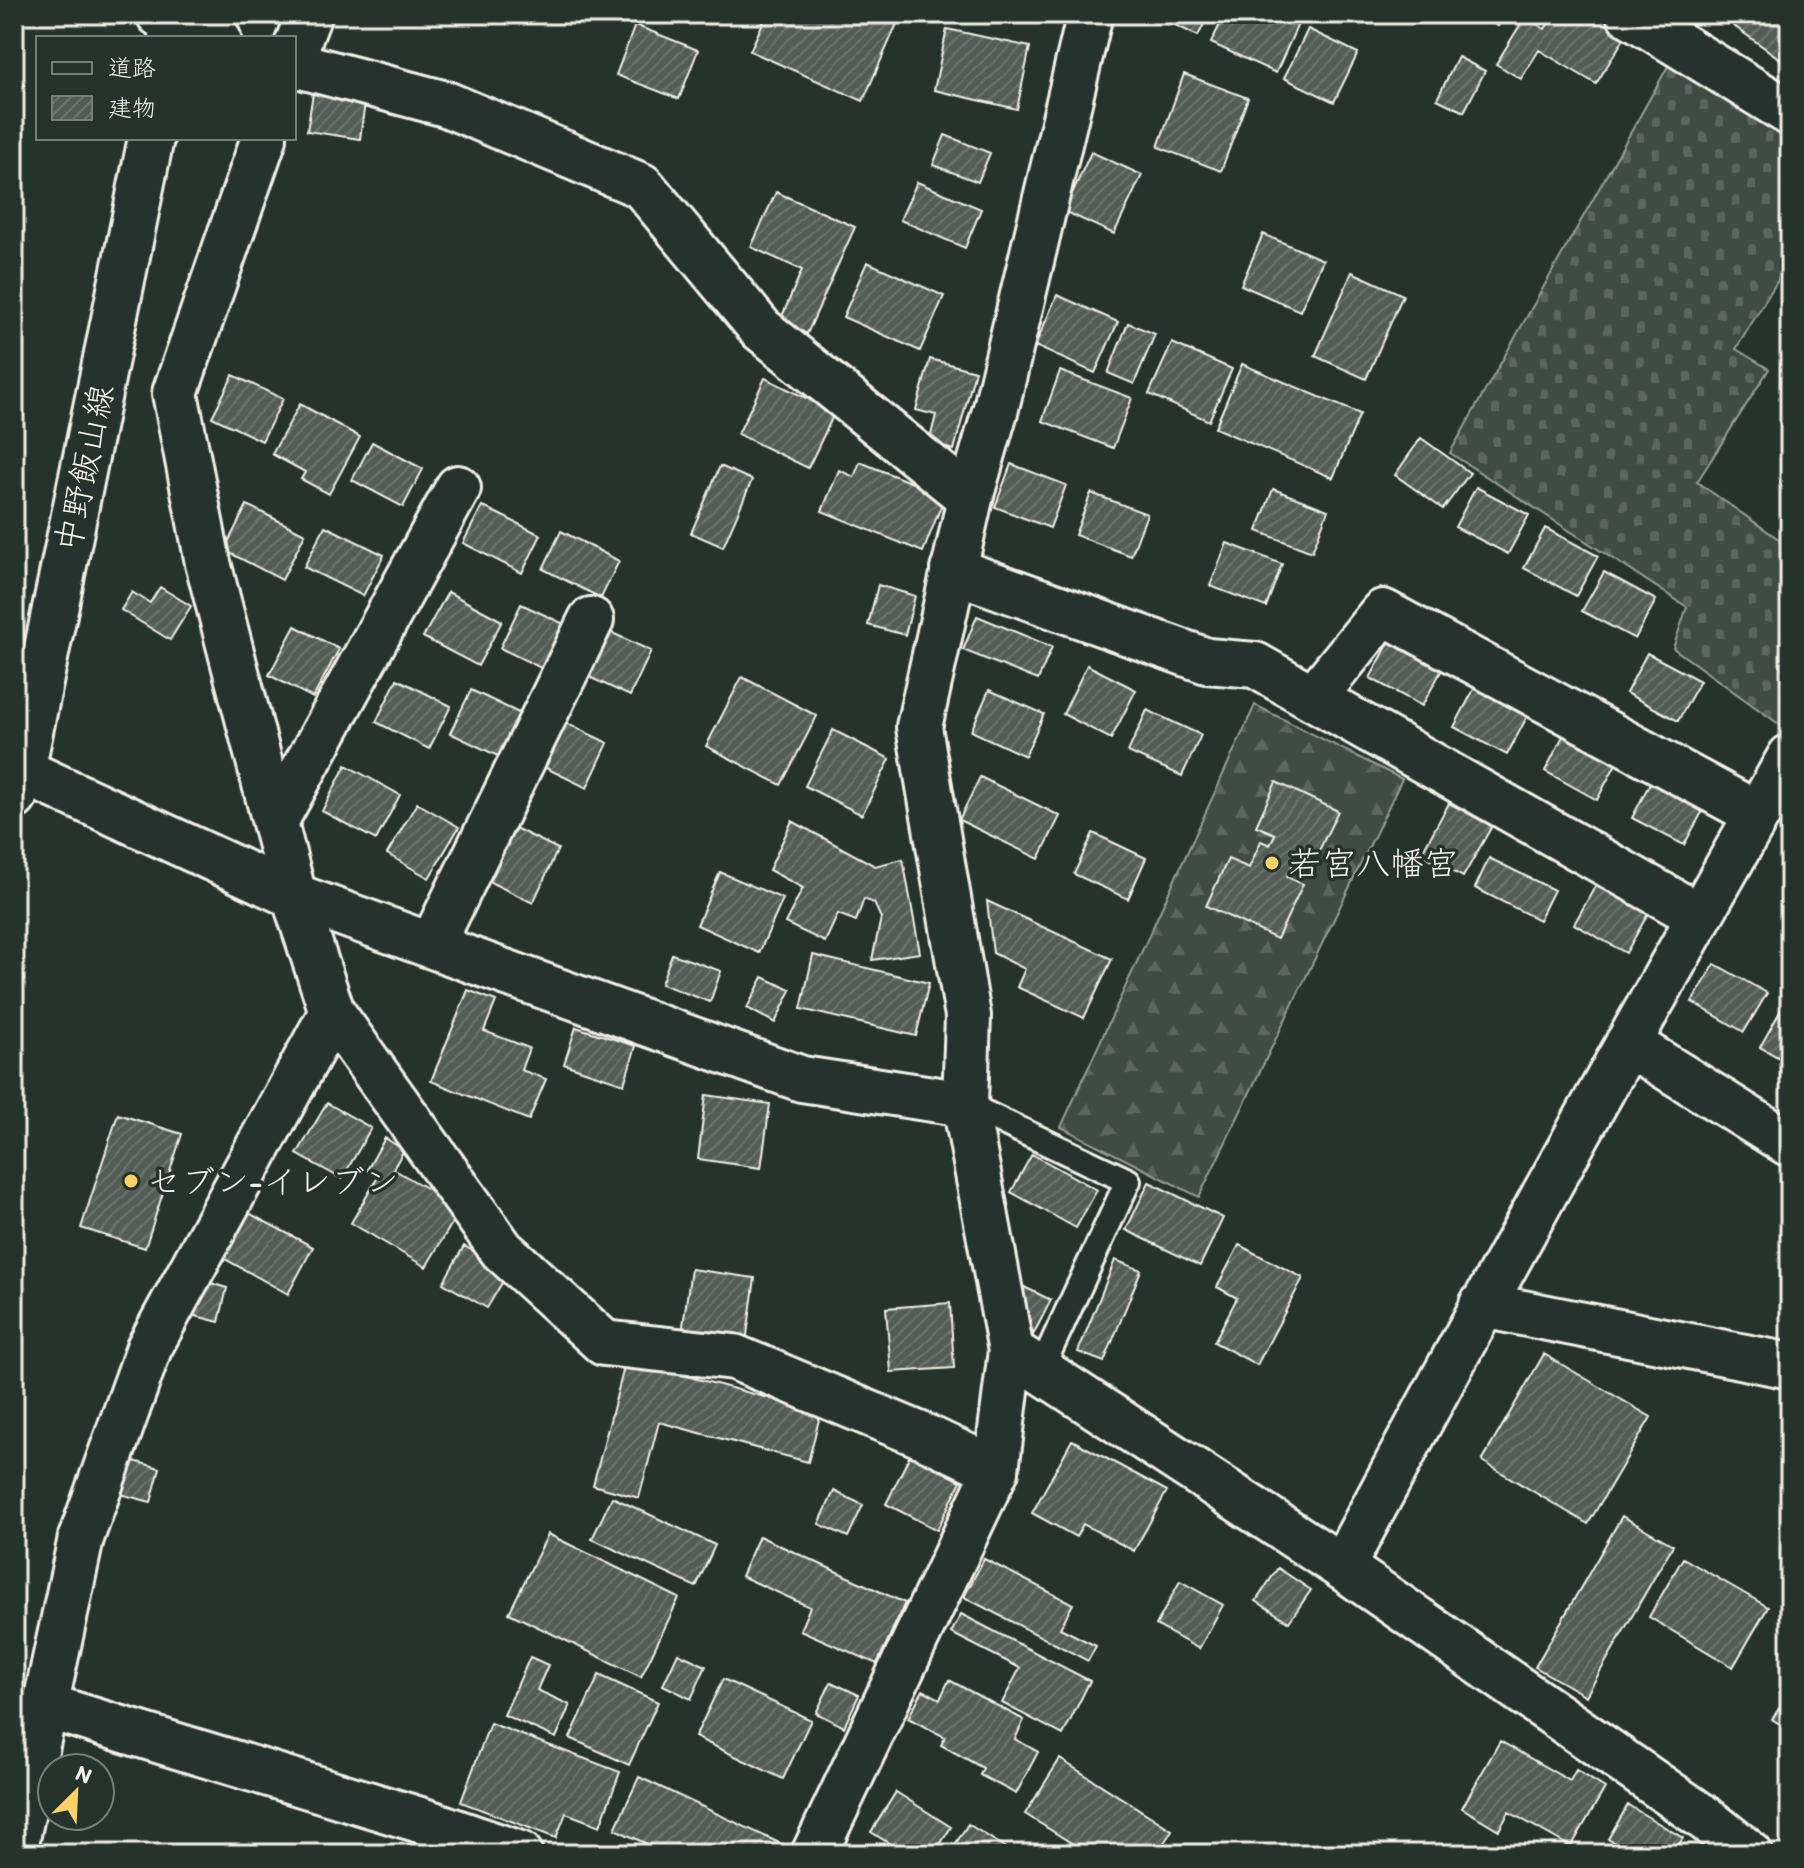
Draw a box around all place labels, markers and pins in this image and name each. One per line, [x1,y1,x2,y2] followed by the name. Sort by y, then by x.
[1288,843,1458,884] place label: 若宮八幡宮
[1263,854,1281,872] marker: 若宮八幡宮
[147,1161,399,1202] place label: セブン-イレブン
[122,1172,140,1190] marker: セブン-イレブン

